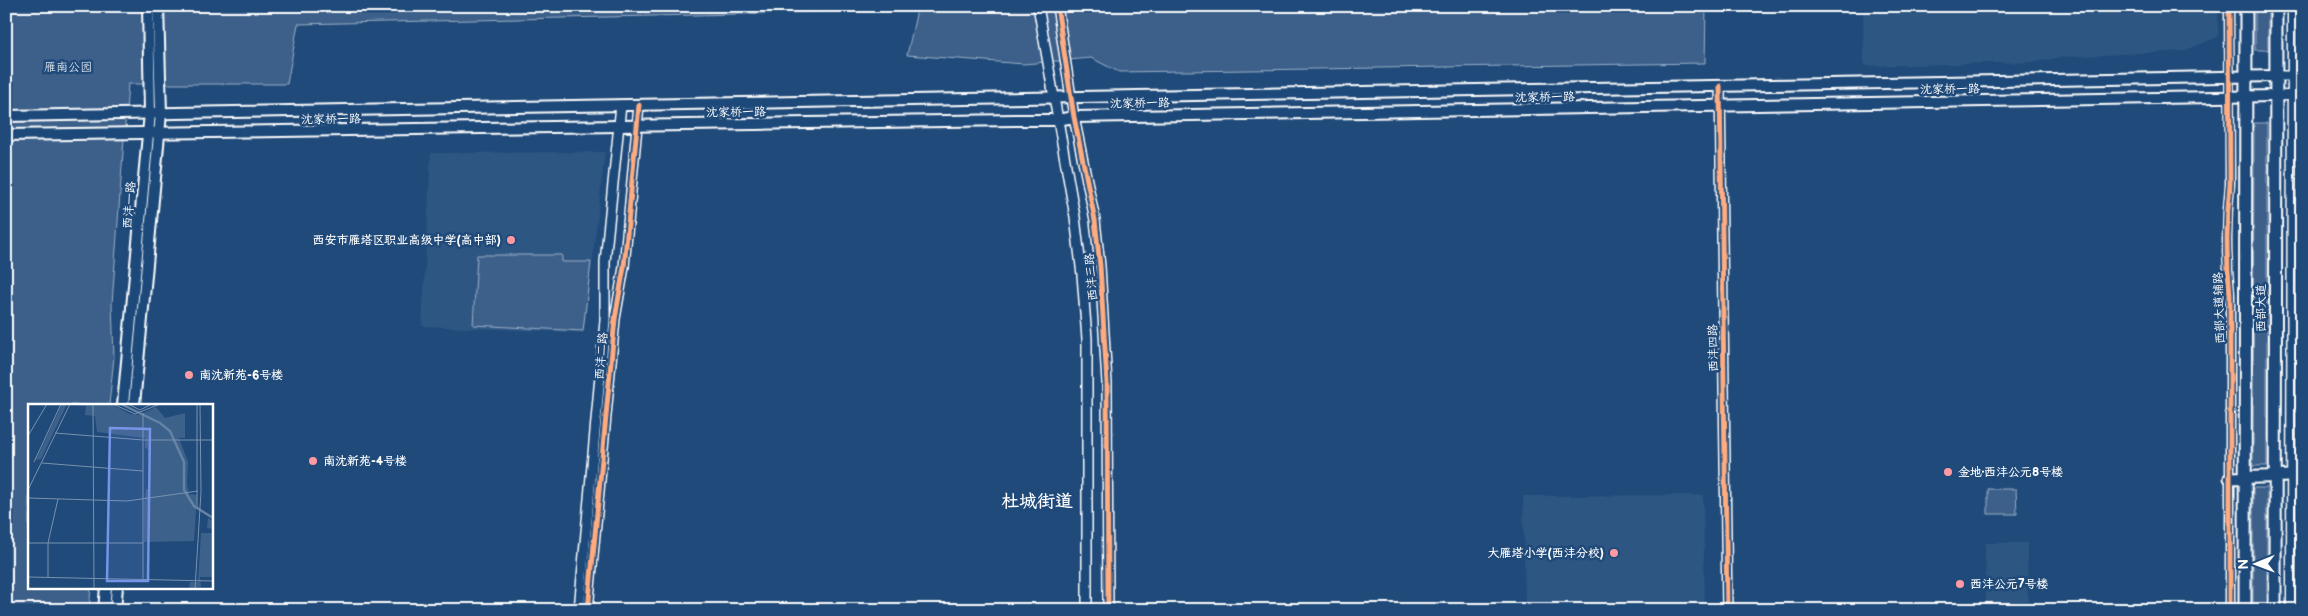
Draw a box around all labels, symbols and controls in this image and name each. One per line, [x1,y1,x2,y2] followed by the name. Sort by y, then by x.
[44,60,92,75] park label: 雁南公园
[1920,81,1980,98] street label: 沈家桥一路
[1515,89,1575,106] street label: 沈家桥一路
[1110,95,1170,112] street label: 沈家桥一路
[706,104,766,121] street label: 沈家桥一路
[301,111,361,128] street label: 沈家桥一路
[120,180,139,230] street label: 西沣一路
[313,233,501,248] place label: 西安市雁塔区职业高级中学(高中部)
[505,234,517,246] marker: 西安市雁塔区职业高级中学(高中部)
[1082,252,1101,302] street label: 西沣三路
[2211,272,2228,344] street label: 西部大道辅路
[2254,284,2269,332] street label: 西部大道
[1706,324,1721,372] street label: 西沣四路
[592,331,611,381] street label: 西沣二路
[199,368,283,383] place label: 南沈新苑-6号楼
[183,369,195,381] marker: 南沈新苑-6号楼
[28,404,212,588] inset map
[323,454,407,469] place label: 南沈新苑-4号楼
[307,455,319,467] marker: 南沈新苑-4号楼
[1958,465,2063,480] place label: 金地·西沣公元8号楼
[1942,466,1954,478] marker: 金地·西沣公元8号楼
[1001,491,1073,512] district label: 杜城街道
[2230,538,2280,588] north arrow
[1488,546,1604,561] place label: 大雁塔小学(西沣分校)
[1608,547,1620,559] marker: 大雁塔小学(西沣分校)
[2235,559,2252,570] text: N
[1970,577,2049,592] place label: 西沣公元7号楼
[1954,578,1966,590] marker: 西沣公元7号楼

